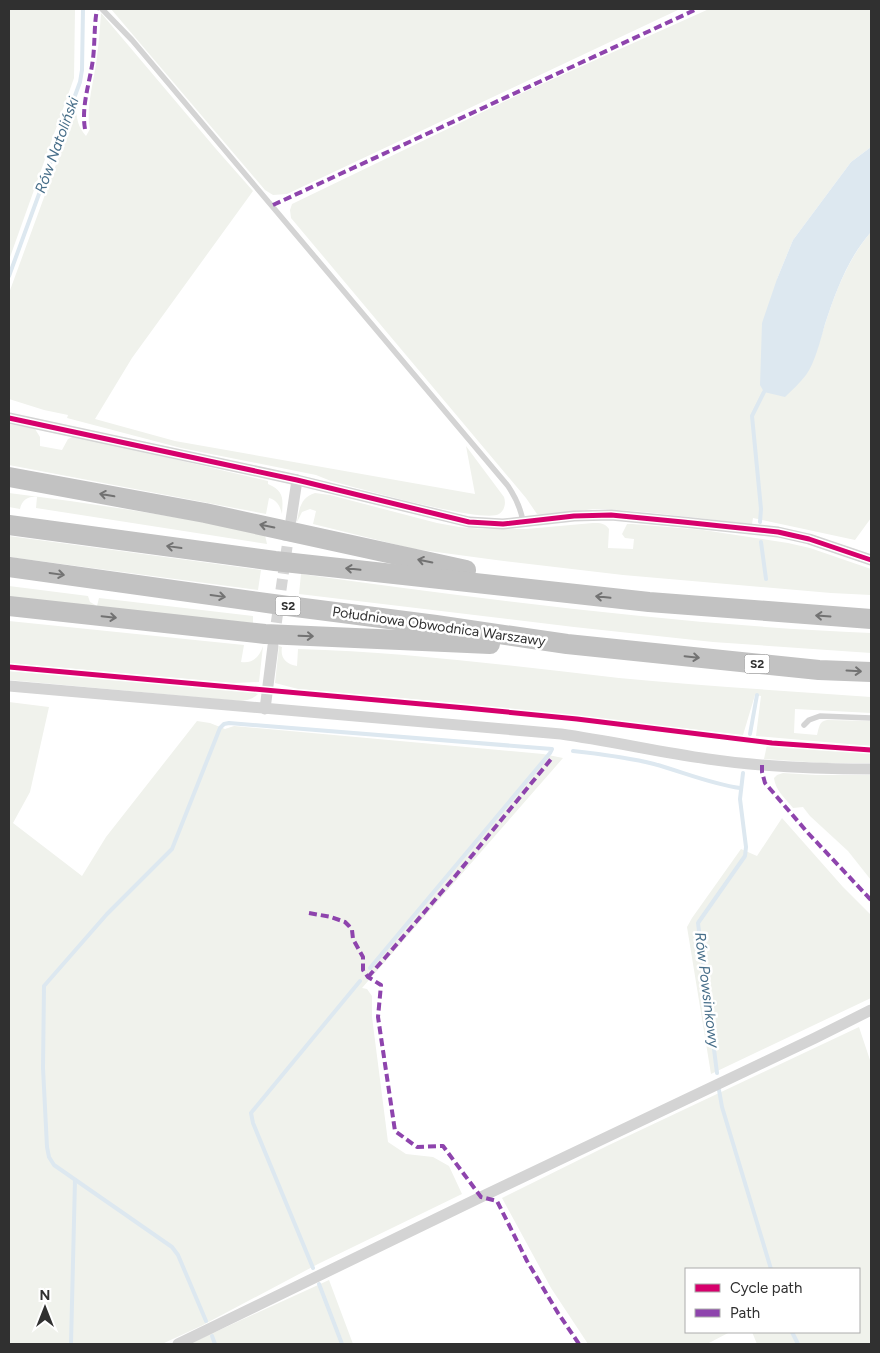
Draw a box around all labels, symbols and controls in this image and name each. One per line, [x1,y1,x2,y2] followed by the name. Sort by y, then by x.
[31,94,83,196] water label: Rów Natoliński
[99,490,115,500] one-way arrow
[259,521,275,530] one-way arrow
[167,542,183,552] one-way arrow
[418,556,434,566] one-way arrow
[345,564,361,574] one-way arrow
[49,569,65,579] one-way arrow
[210,591,226,601] one-way arrow
[596,592,612,602] one-way arrow
[276,596,300,616] road number: S2
[331,603,547,650] street label: Południowa Obwodnica Warszawy
[101,612,117,622] one-way arrow
[815,612,831,621] one-way arrow
[298,631,314,641] one-way arrow
[684,652,700,662] one-way arrow
[744,654,770,674] road number: S2
[846,667,862,676] one-way arrow
[691,931,723,1050] water label: Rów Powsinkowy
[685,1268,860,1333] legend
[730,1279,802,1297] text: Cycle path
[20,1283,70,1333] north arrow
[40,1287,50,1304] text: N
[730,1304,760,1322] text: Path

